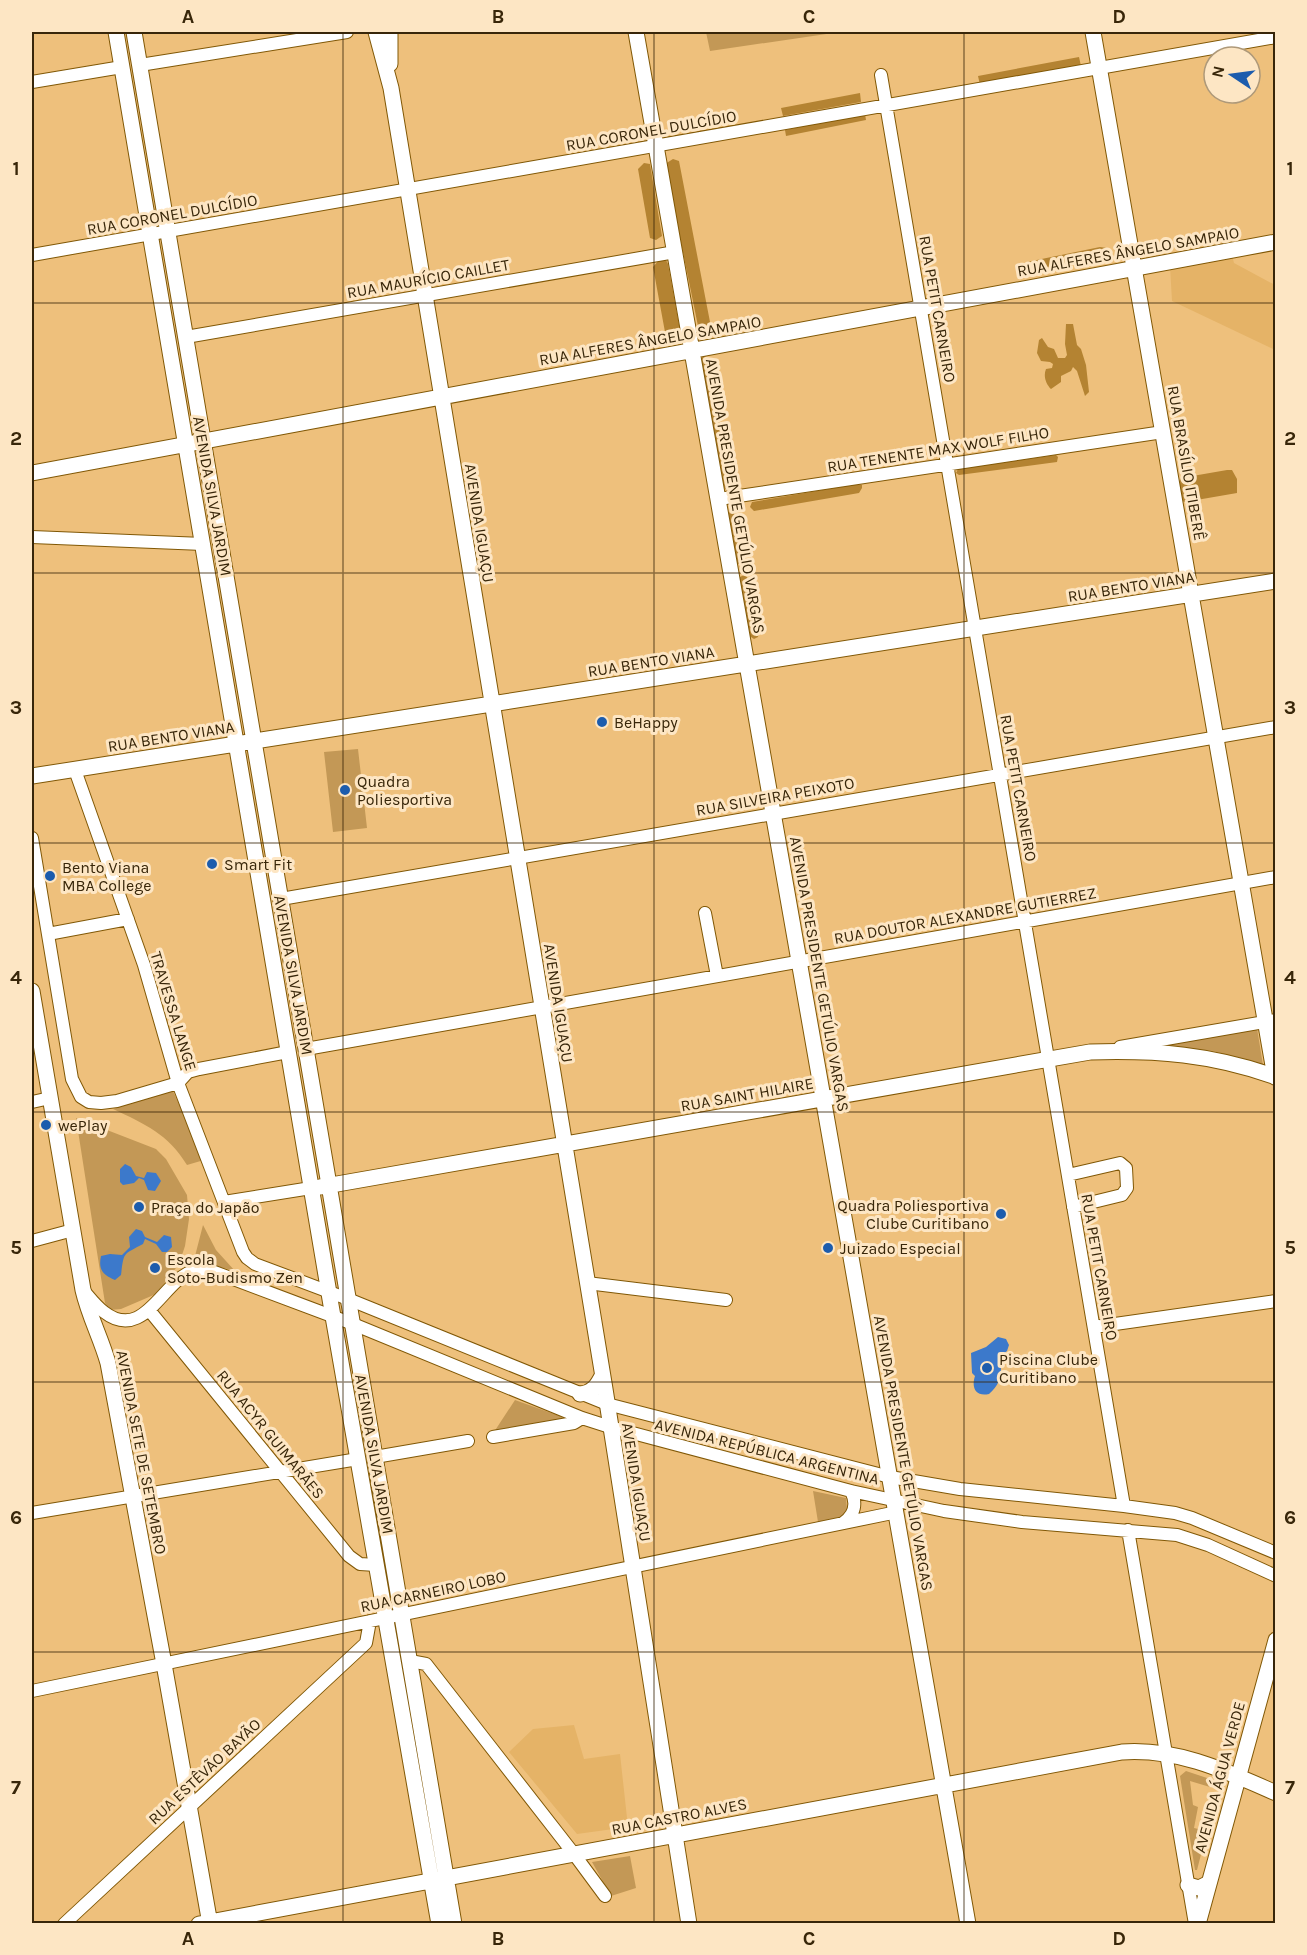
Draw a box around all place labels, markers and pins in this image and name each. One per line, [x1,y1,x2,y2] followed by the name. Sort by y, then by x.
[614,713,678,732] place label: BeHappy
[595,715,609,729] marker: BeHappy
[357,772,452,809] place label: Quadra Poliesportiva
[338,783,352,797] marker: Quadra Poliesportiva
[224,855,292,874] place label: Smart Fit
[205,857,219,871] marker: Smart Fit
[62,858,151,895] place label: Bento Viana MBA College
[43,869,57,883] marker: Bento Viana MBA College
[58,1116,108,1135] place label: wePlay
[39,1118,53,1132] marker: wePlay
[837,1196,989,1233] place label: Quadra Poliesportiva Clube Curitibano
[151,1198,260,1217] place label: Praça do Japão
[132,1200,146,1214] marker: Praça do Japão
[994,1207,1008,1221] marker: Quadra Poliesportiva Clube Curitibano
[840,1239,961,1258] place label: Juizado Especial
[821,1241,835,1255] marker: Juizado Especial
[167,1250,303,1287] place label: Escola Soto-Budismo Zen
[148,1261,162,1275] marker: Escola Soto-Budismo Zen
[999,1350,1098,1387] place label: Piscina Clube Curitibano
[980,1361,994,1375] marker: Piscina Clube Curitibano

